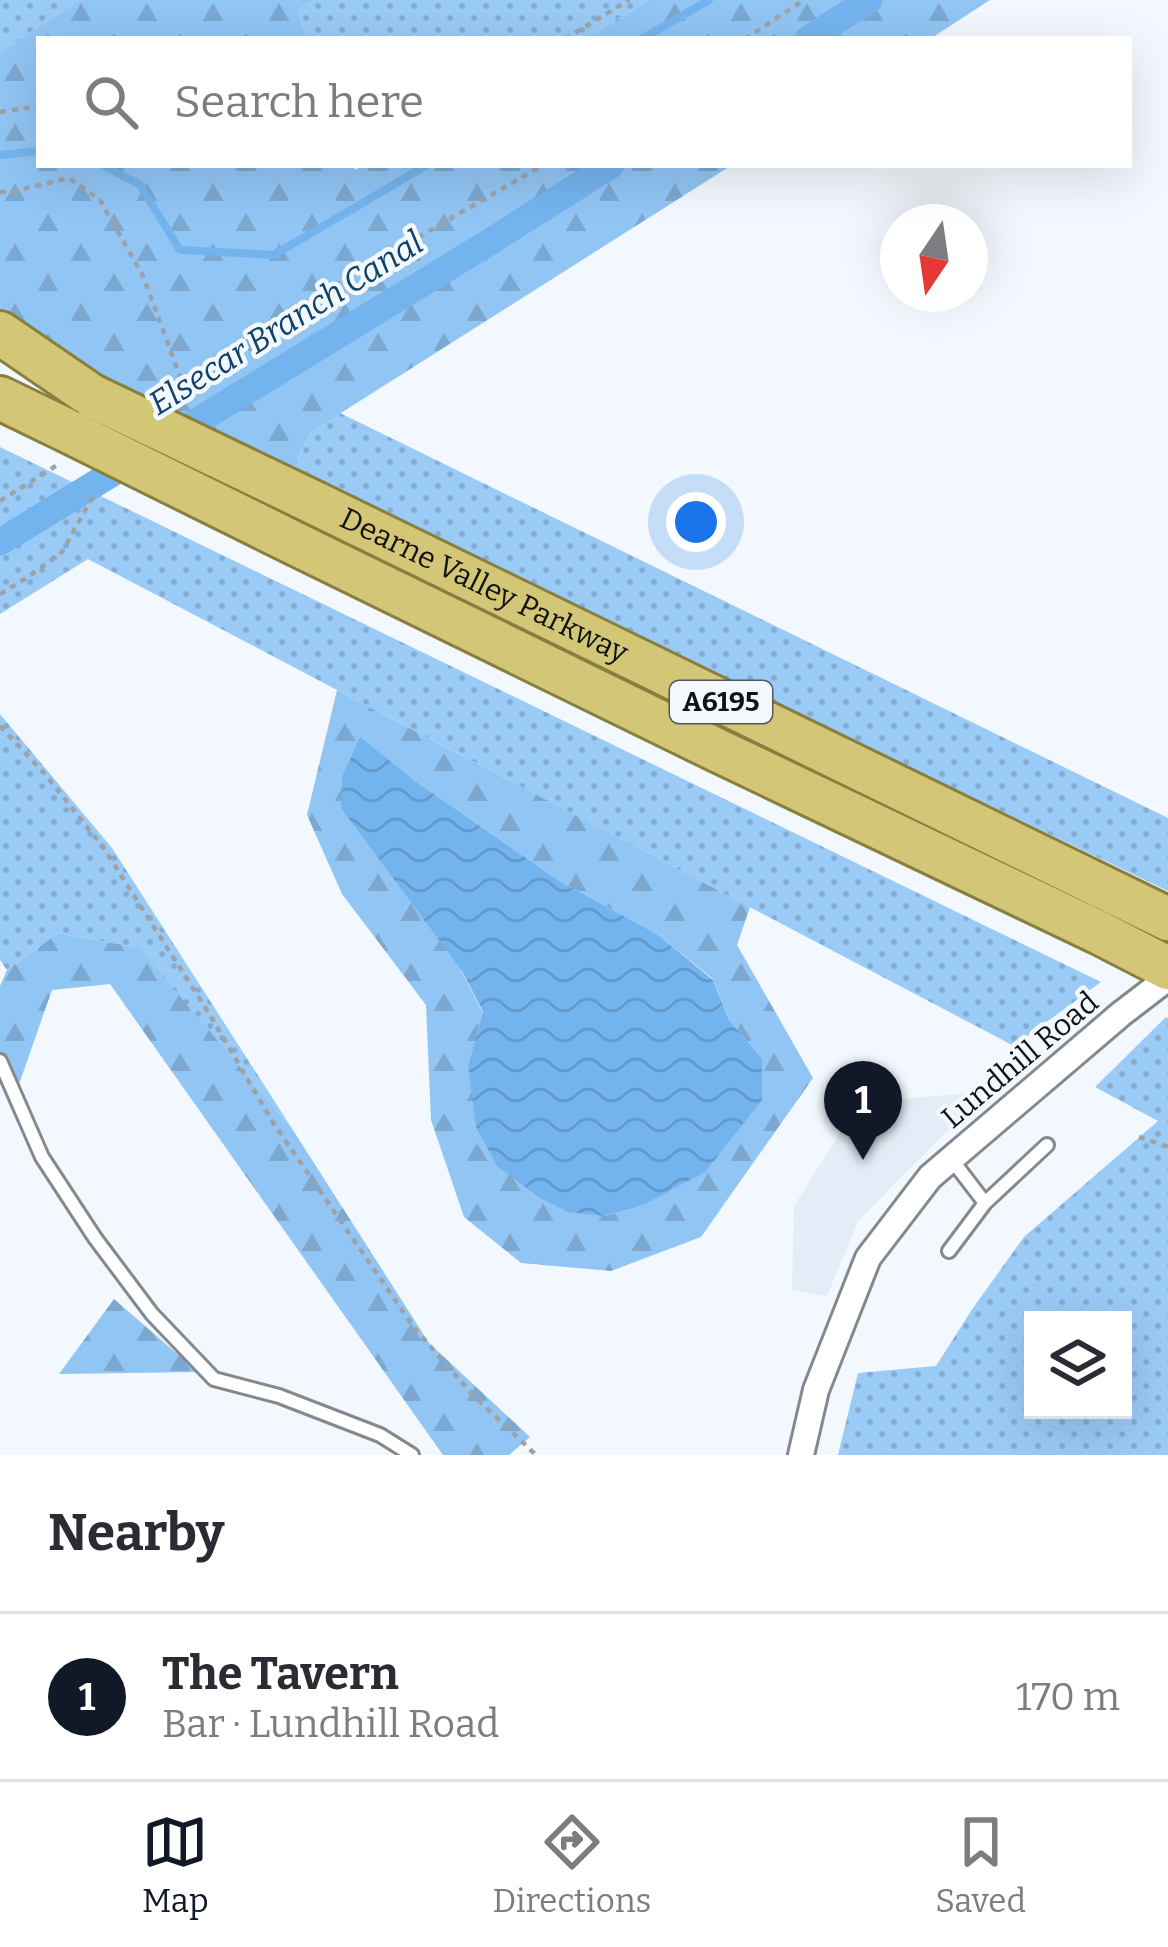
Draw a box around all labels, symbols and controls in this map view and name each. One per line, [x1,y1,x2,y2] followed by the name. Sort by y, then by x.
[36,36,1132,168] search box
[78,69,144,135] icon: search
[174,75,424,129] text: Search here
[880,204,988,312] north arrow
[142,222,431,424] water label: Elsecar Branch Canal
[666,492,726,552] your location
[334,500,634,671] street label: Dearne Valley Parkway
[670,681,772,723] road number: A6195
[935,984,1106,1136] street label: Lundhill Road
[824,1061,902,1160] pin: 1
[1024,1311,1132,1419] map controls
[1024,1311,1132,1419] button: layers
[48,1502,224,1564] text: Nearby
[162,1647,399,1701] text: The Tavern
[79,1674,95,1720] text: 1
[1016,1674,1120,1720] text: 170 m
[162,1701,499,1747] text: Bar · Lundhill Road
[142,1809,209,1921] tab: Map
[493,1809,651,1921] tab: Directions
[935,1809,1026,1921] tab: Saved

